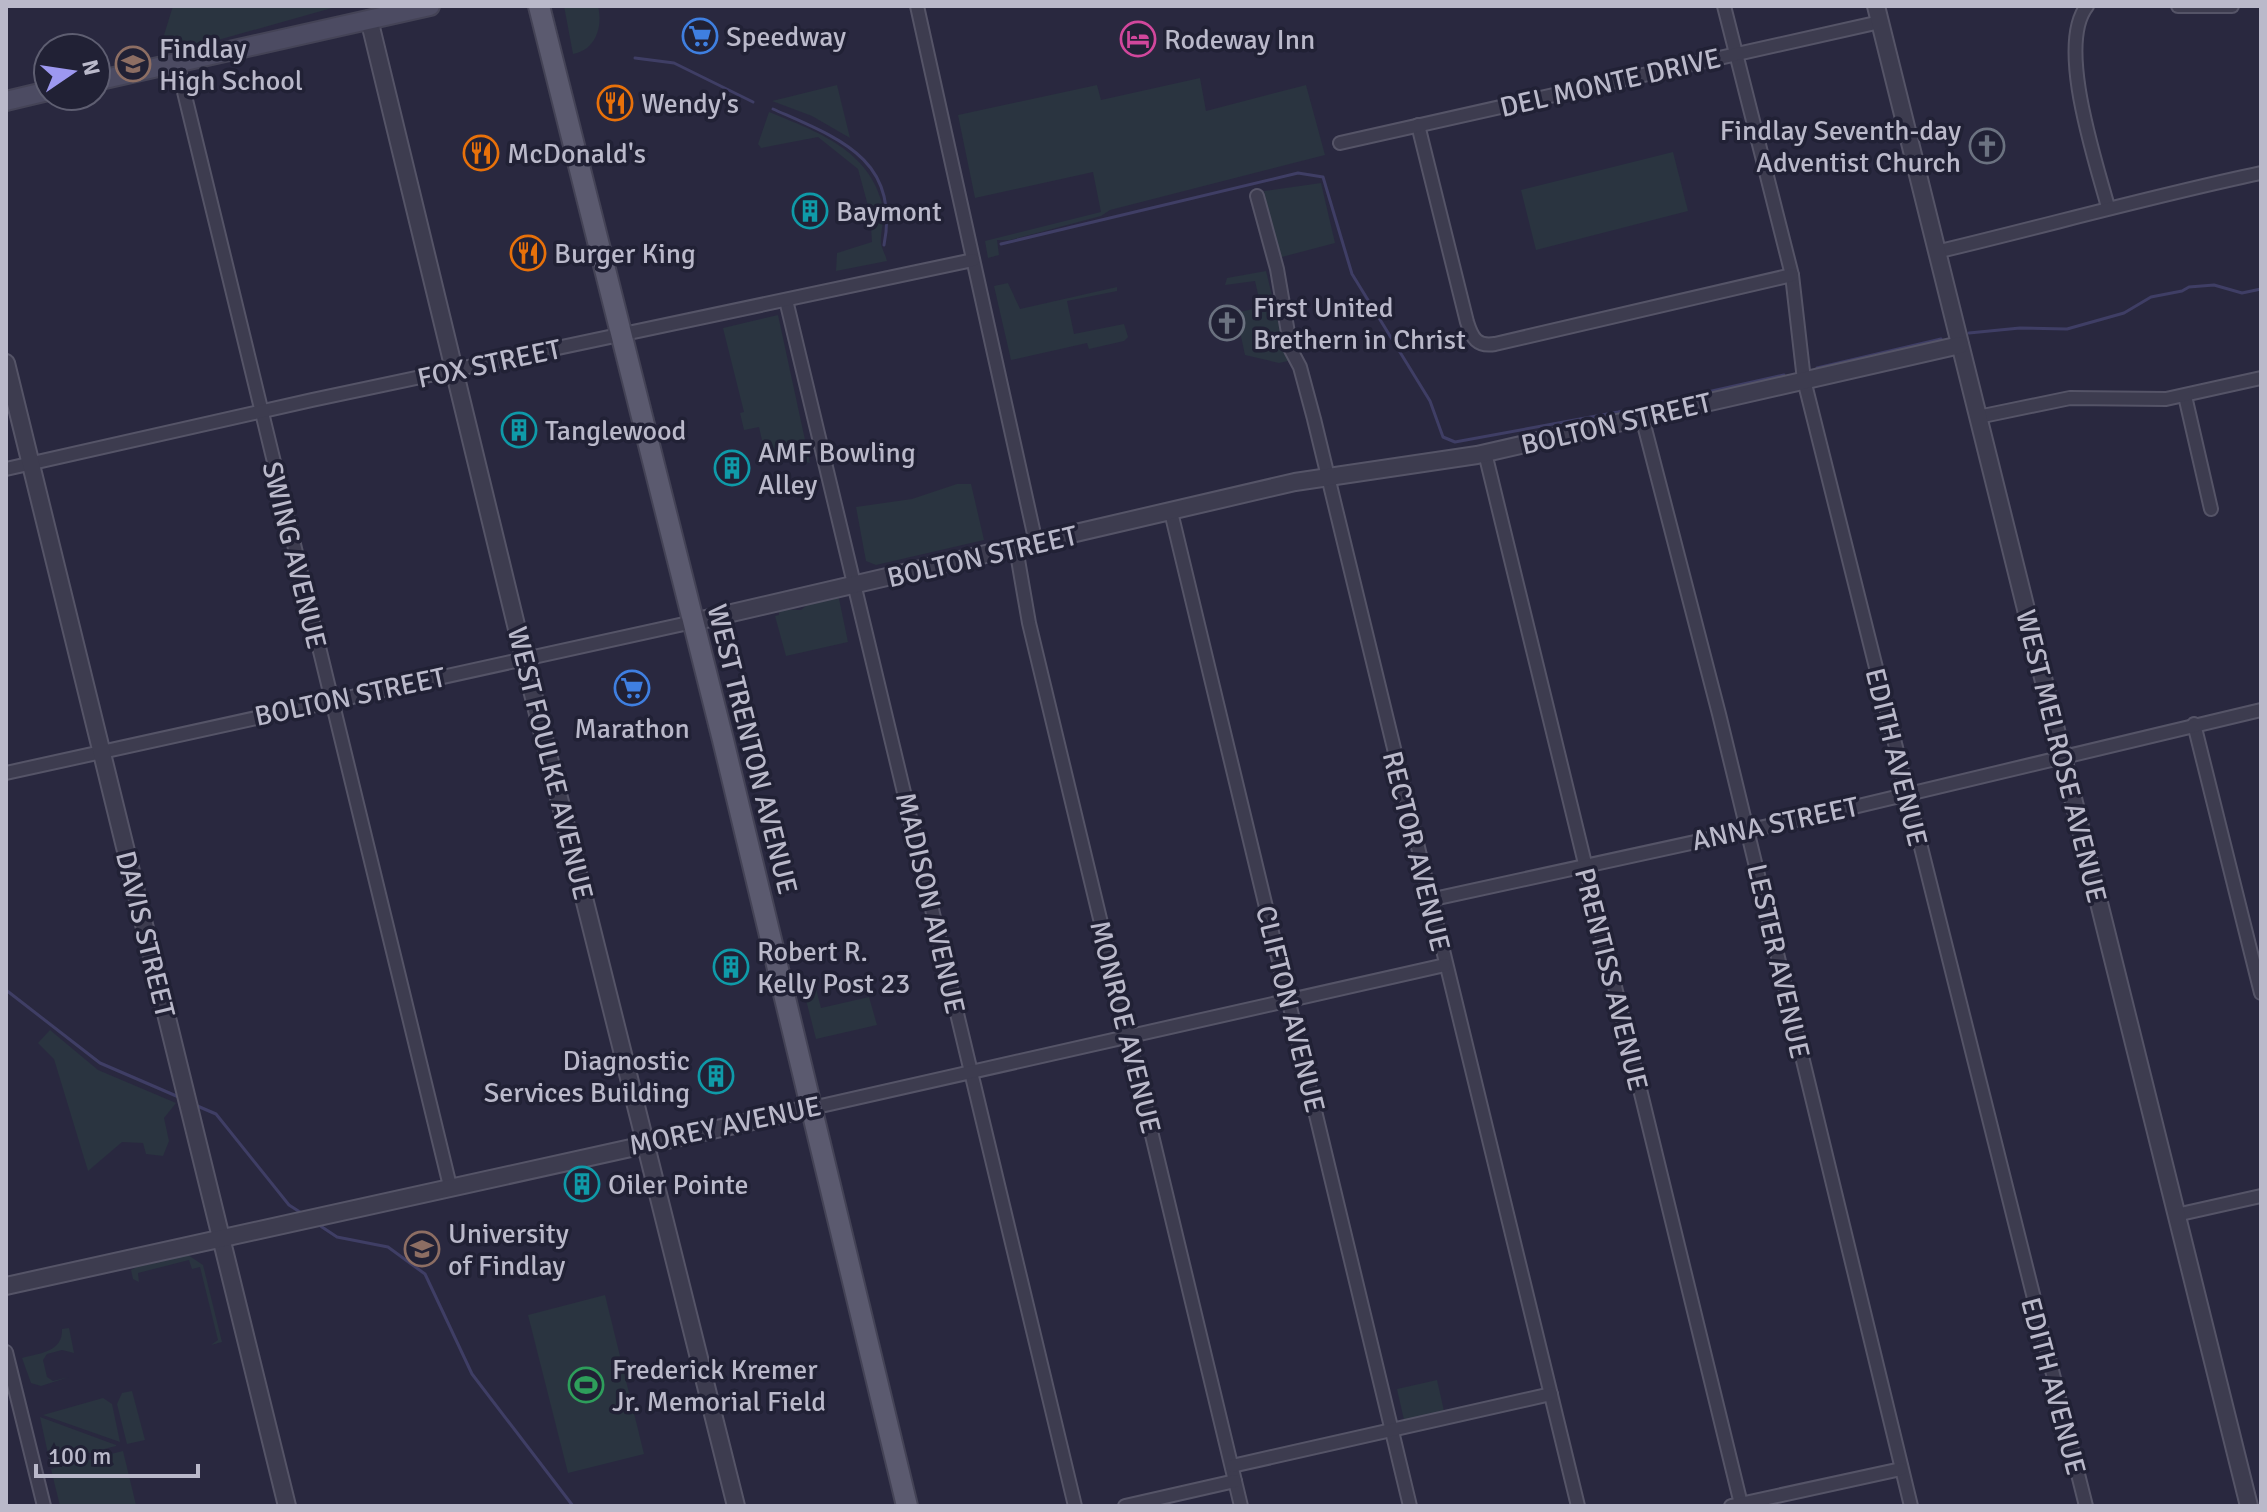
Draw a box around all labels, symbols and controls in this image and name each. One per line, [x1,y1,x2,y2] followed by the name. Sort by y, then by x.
[681,17,719,55] supermarket icon: Speedway
[726,20,846,54] place label: Speedway
[1119,20,1157,58] hotel icon: Rodeway Inn
[1164,23,1315,57] place label: Rodeway Inn
[32,32,112,112] north arrow
[159,32,303,98] place label: Findlay High School
[1497,41,1724,125] street label: DEL MONTE DRIVE
[114,45,152,83] school or university icon: Findlay High School
[76,57,106,78] text: N
[596,84,634,122] restaurant icon: Wendy's
[641,87,739,121] place label: Wendy's
[1720,114,1961,180] place label: Findlay Seventh-day Adventist Church
[1968,127,2006,165] church icon: Findlay Seventh-day Adventist Church
[462,134,500,172] restaurant icon: McDonald's
[507,137,646,171] place label: McDonald's
[791,192,829,230] building icon: Baymont
[836,195,942,229] place label: Baymont
[509,234,547,272] restaurant icon: Burger King
[554,237,696,271] place label: Burger King
[1253,291,1466,357] place label: First United Brethern in Christ
[1208,304,1246,342] church icon: First United Brethern in Christ
[414,332,564,396] street label: FOX STREET
[1518,386,1715,462] street label: BOLTON STREET
[500,411,538,449] building icon: Tanglewood
[545,414,686,448] place label: Tanglewood
[758,436,916,502] place label: AMF Bowling Alley
[713,449,751,487] building icon: AMF Bowling Alley
[254,458,334,652] street label: SWING AVENUE
[884,519,1081,595] street label: BOLTON STREET
[700,601,805,898] street label: WEST TRENTON AVENUE
[2008,606,2114,906] street label: WEST MELROSE AVENUE
[500,623,600,903] street label: WEST FOULKE AVENUE
[252,660,449,734] street label: BOLTON STREET
[1857,665,1935,850] street label: EDITH AVENUE
[613,669,651,707] supermarket icon: Marathon
[574,712,690,746] place label: Marathon
[1375,748,1457,955] street label: RECTOR AVENUE
[888,789,972,1017] street label: MADISON AVENUE
[1689,790,1862,858] street label: ANNA STREET
[108,847,182,1021] street label: DAVIS STREET
[1739,861,1817,1062] street label: LESTER AVENUE
[1567,864,1655,1094] street label: PRENTISS AVENUE
[1248,902,1332,1116] street label: CLIFTON AVENUE
[1082,917,1168,1137] street label: MONROE AVENUE
[757,935,910,1001] place label: Robert R. Kelly Post 23
[712,948,750,986] building icon: Robert R. Kelly Post 23
[484,1044,690,1110] place label: Diagnostic Services Building
[697,1057,735,1095] building icon: Diagnostic Services Building
[626,1089,824,1163] street label: MOREY AVENUE
[563,1165,601,1203] building icon: Oiler Pointe
[608,1168,749,1202] place label: Oiler Pointe
[448,1217,569,1283] place label: University of Findlay
[403,1230,441,1268] school or university icon: University of Findlay
[2013,1294,2093,1479] street label: EDITH AVENUE
[612,1353,826,1419] place label: Frederick Kremer Jr. Memorial Field
[567,1366,605,1404] sports icon: Frederick Kremer Jr. Memorial Field
[36,1428,198,1478] scale bar
[48,1441,111,1471] text: 100 m

